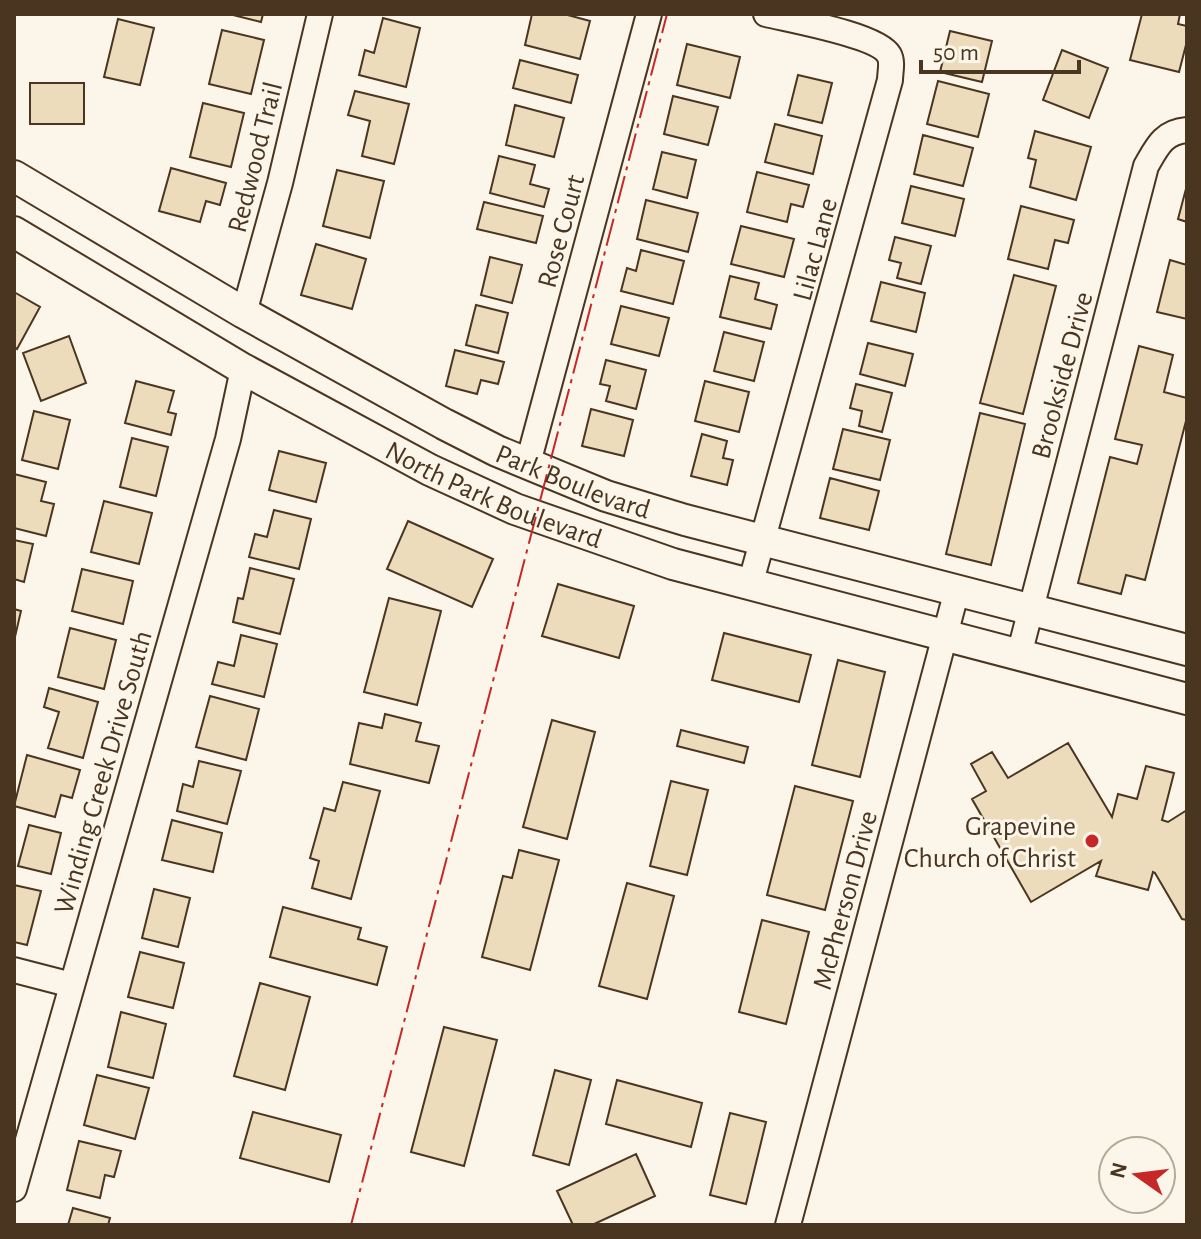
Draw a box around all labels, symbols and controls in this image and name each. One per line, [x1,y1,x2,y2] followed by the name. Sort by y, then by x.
[921,24,1079,74] scale bar
[933,41,979,65] text: 50 m
[224,79,288,236] street label: Redwood Trail
[533,172,590,291] street label: Rose Court
[789,195,843,304] street label: Lilac Lane
[1027,289,1099,462] street label: Brookside Drive
[381,437,605,554] street label: North Park Boulevard
[491,440,653,525] street label: Park Boulevard
[50,628,158,917] street label: Winding Creek Drive South
[809,808,883,993] street label: McPherson Drive
[904,813,1076,873] place label: Grapevine Church of Christ
[1083,832,1101,850] marker: Grapevine Church of Christ
[1097,1135,1177,1215] north arrow
[1106,1160,1131,1180] text: N

